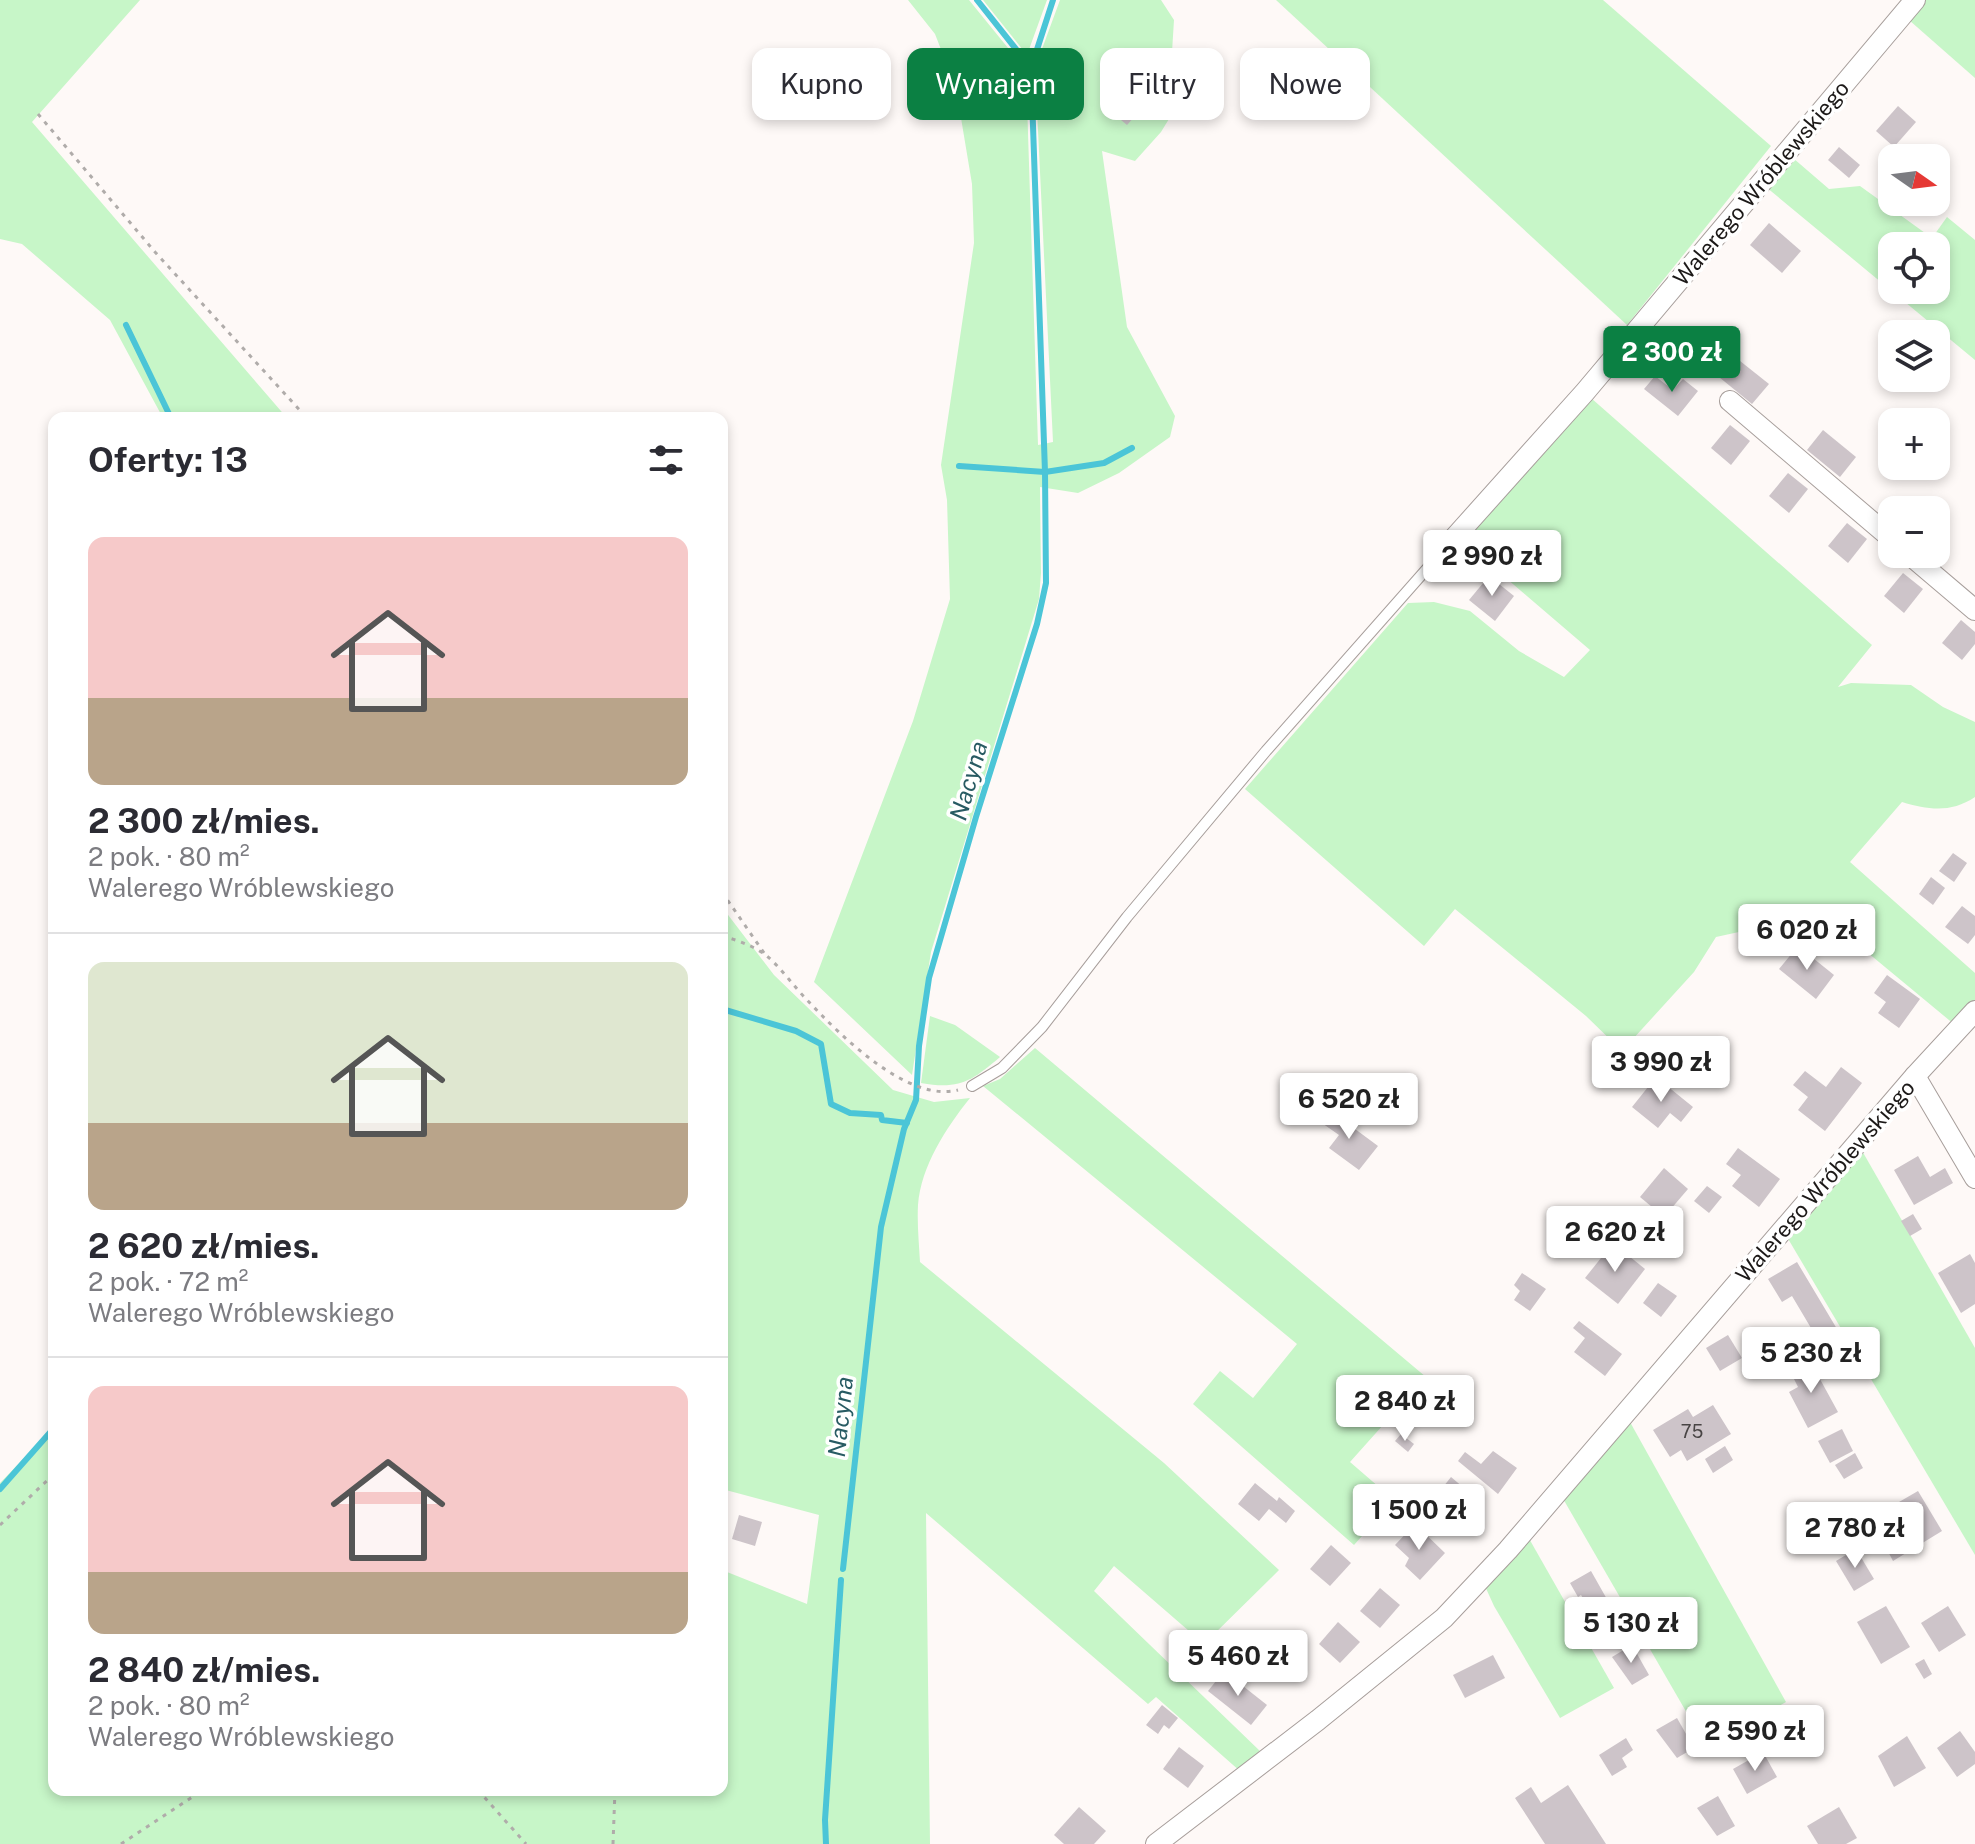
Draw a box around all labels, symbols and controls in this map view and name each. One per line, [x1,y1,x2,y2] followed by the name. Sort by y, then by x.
[752,48,891,120] chip: Kupno
[907,48,1084,120] chip: Wynajem
[1100,48,1224,120] chip: Filtry
[1240,48,1370,120] chip: Nowe
[1668,75,1854,291] street label: Walerego Wróblewskiego
[1878,144,1950,216] north arrow
[1878,144,1950,568] map controls
[1878,232,1950,304] button: locate
[1878,320,1950,392] button: layers
[1589,326,1755,394] pin: 2 300 zł
[1621,336,1723,367] text: 2 300 zł
[1878,408,1950,480] button: +
[644,438,688,482] icon: filters
[88,440,248,480] text: Oferty: 13
[1878,496,1950,568] button: −
[1409,530,1575,598] pin: 2 990 zł
[1441,540,1543,571] text: 2 990 zł
[316,589,460,733] icon: home
[943,738,993,823] water label: Nacyna
[88,801,320,841] text: 2 300 zł/mies.
[88,841,250,872] text: 2 pok. · 80 m²
[88,872,394,903] text: Walerego Wróblewskiego
[1724,904,1890,972] pin: 6 020 zł
[1756,914,1858,945] text: 6 020 zł
[316,1014,460,1158] icon: home
[1578,1036,1744,1104] pin: 3 990 zł
[1610,1046,1712,1077] text: 3 990 zł
[1266,1073,1432,1141] pin: 6 520 zł
[1730,1075,1920,1287] street label: Walerego Wróblewskiego
[1298,1083,1400,1114] text: 6 520 zł
[1532,1206,1698,1274] pin: 2 620 zł
[1564,1216,1666,1247] text: 2 620 zł
[88,1226,320,1266] text: 2 620 zł/mies.
[88,1266,248,1297] text: 2 pok. · 72 m²
[88,1297,394,1328] text: Walerego Wróblewskiego
[1728,1327,1894,1395] pin: 5 230 zł
[1760,1337,1862,1368] text: 5 230 zł
[822,1375,858,1459] water label: Nacyna
[1322,1375,1488,1443] pin: 2 840 zł
[1354,1385,1456,1416] text: 2 840 zł
[1681,1421,1703,1442] house number: 75
[316,1438,460,1582] icon: home
[1336,1484,1502,1552] pin: 1 500 zł
[1371,1494,1467,1525] text: 1 500 zł
[1772,1502,1938,1570] pin: 2 780 zł
[1805,1512,1905,1543] text: 2 780 zł
[1548,1597,1714,1665] pin: 5 130 zł
[1583,1607,1679,1638] text: 5 130 zł
[1155,1630,1321,1698] pin: 5 460 zł
[1187,1640,1289,1671] text: 5 460 zł
[88,1650,320,1690] text: 2 840 zł/mies.
[88,1690,250,1721] text: 2 pok. · 80 m²
[1672,1705,1838,1773] pin: 2 590 zł
[1704,1715,1806,1746] text: 2 590 zł
[88,1721,394,1752] text: Walerego Wróblewskiego

